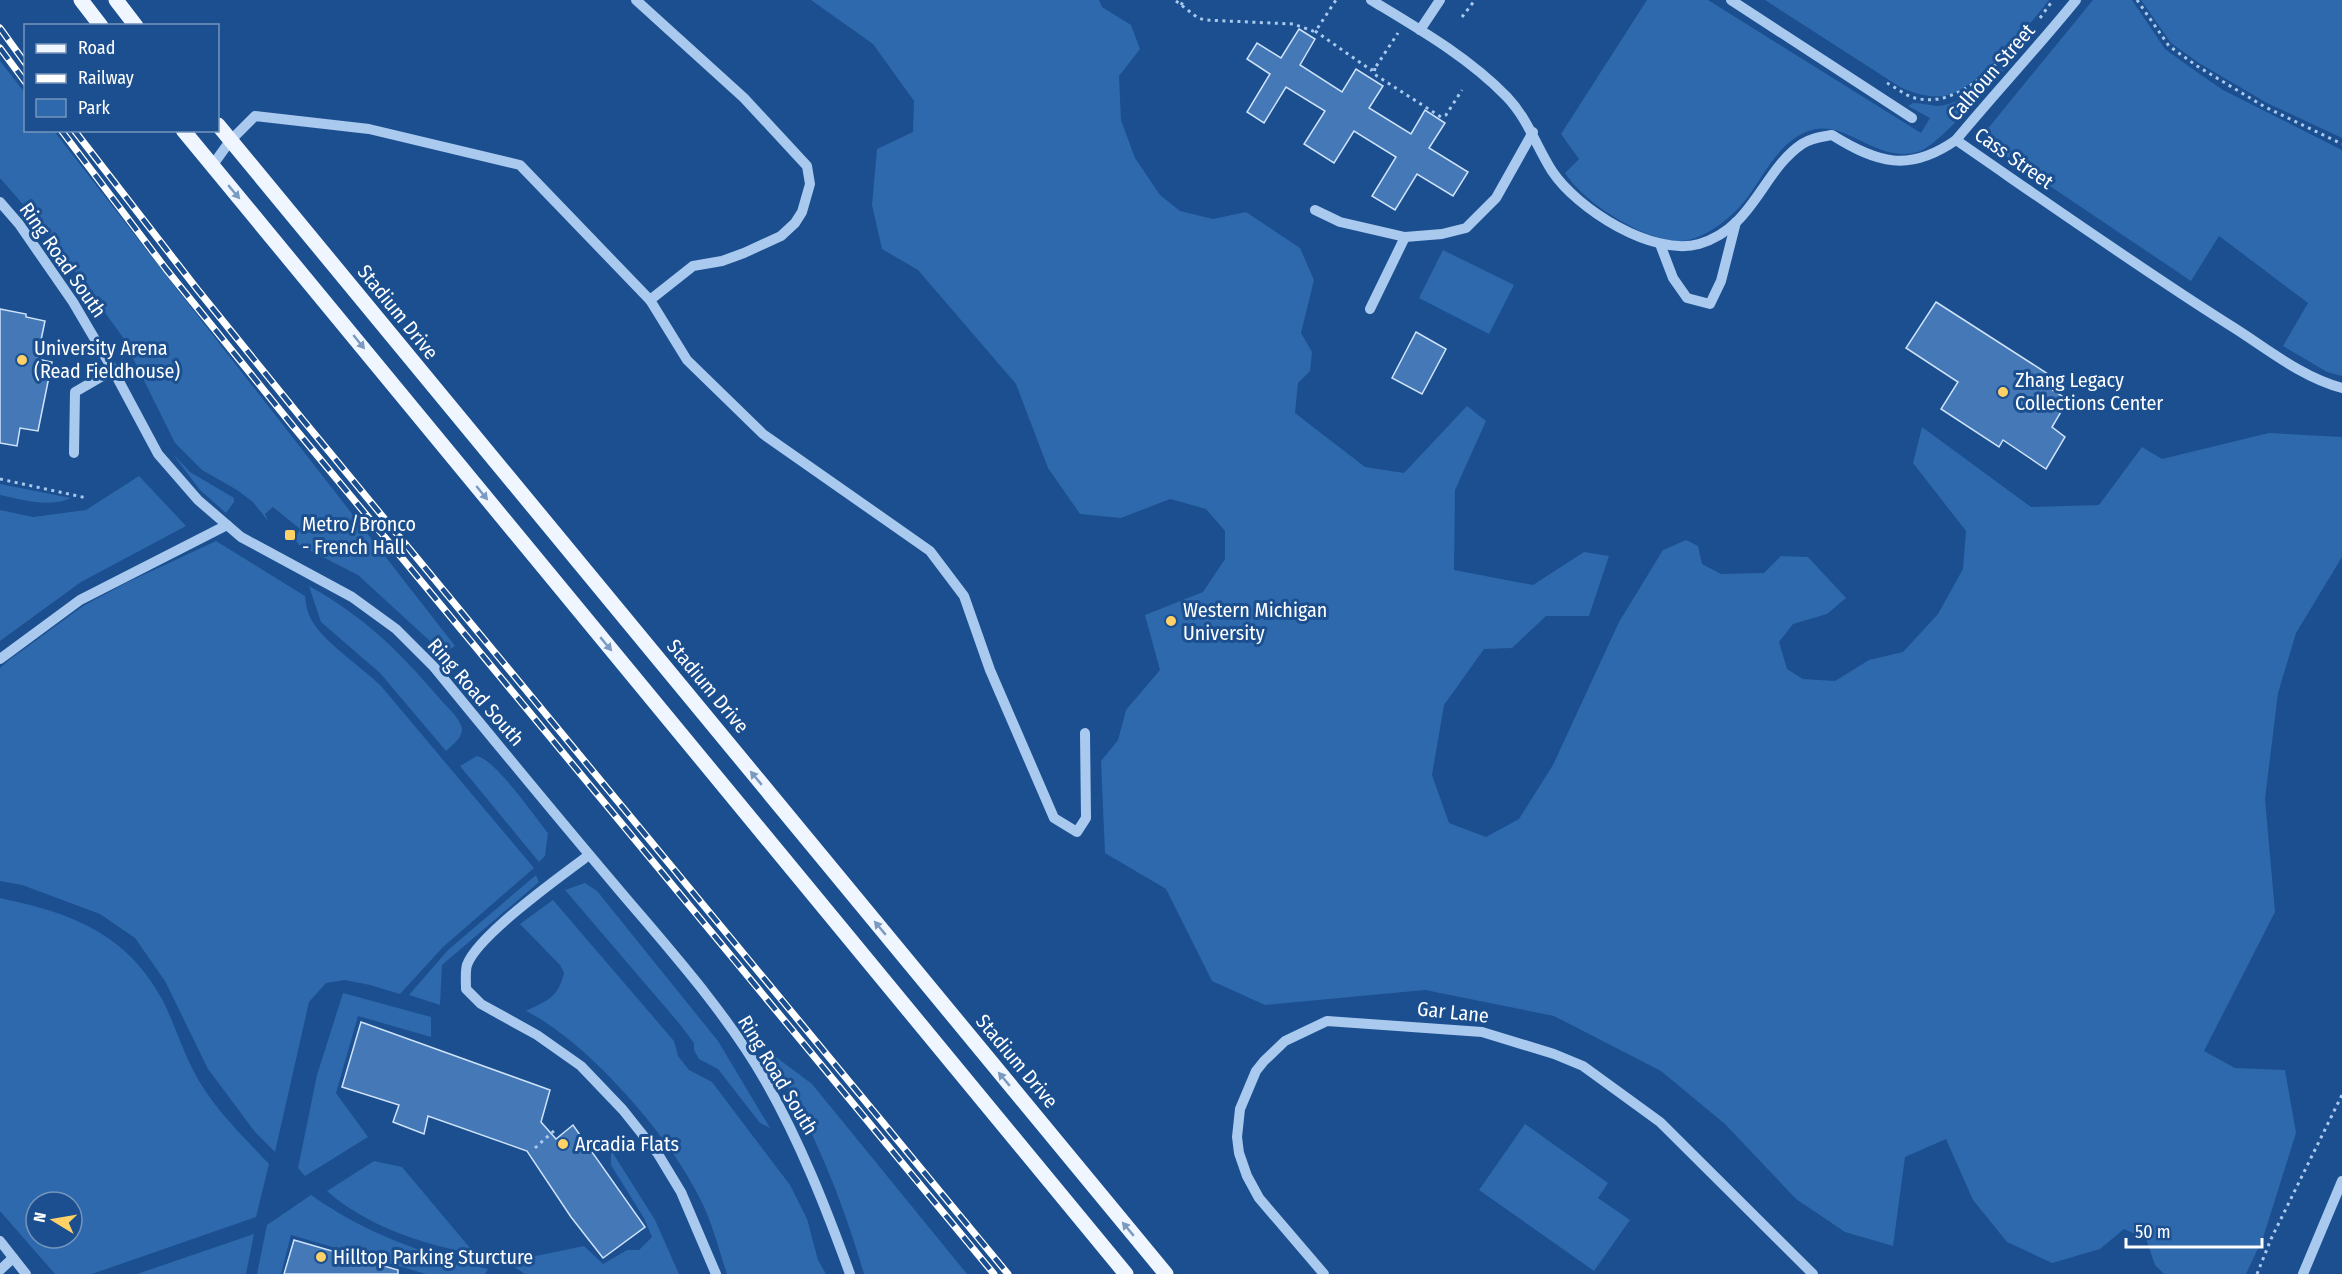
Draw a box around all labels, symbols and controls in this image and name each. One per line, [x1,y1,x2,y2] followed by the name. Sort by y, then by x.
[1942,18,2040,125] street label: Calhoun Street
[24,24,219,132] legend
[78,37,115,59] text: Road
[78,67,134,89] text: Railway
[78,97,111,119] text: Park
[1970,122,2058,194] street label: Cass Street
[227,184,240,200] one-way arrow
[15,198,111,322] street label: Ring Road South
[353,260,443,364] street label: Stadium Drive
[352,334,365,350] one-way arrow
[34,336,180,383] place label: University Arena (Read Fieldhouse)
[15,353,29,367] marker: University Arena (Read Fieldhouse)
[2015,368,2163,415] place label: Zhang Legacy Collections Center
[1996,385,2010,399] marker: Zhang Legacy Collections Center
[475,485,488,500] one-way arrow
[302,512,416,559] place label: Metro/Bronco - French Hall
[283,528,297,542] marker: Metro/Bronco - French Hall
[1183,598,1327,645] place label: Western Michigan University
[1164,614,1178,628] marker: Western Michigan University
[423,633,529,751] street label: Ring Road South
[662,634,754,738] street label: Stadium Drive
[599,636,612,652] one-way arrow
[750,771,763,786] one-way arrow
[874,921,887,936] one-way arrow
[1416,996,1490,1028] street label: Gar Lane
[971,1009,1063,1113] street label: Stadium Drive
[733,1011,823,1139] street label: Ring Road South
[998,1071,1011,1086] one-way arrow
[575,1132,679,1156] place label: Arcadia Flats
[556,1137,570,1151] marker: Arcadia Flats
[24,1190,84,1250] north arrow
[30,1211,50,1224] text: N
[2126,1211,2262,1249] scale bar
[1122,1221,1135,1237] one-way arrow
[2135,1221,2171,1243] text: 50 m
[333,1245,533,1269] place label: Hilltop Parking Sturcture
[314,1250,328,1264] marker: Hilltop Parking Sturcture

